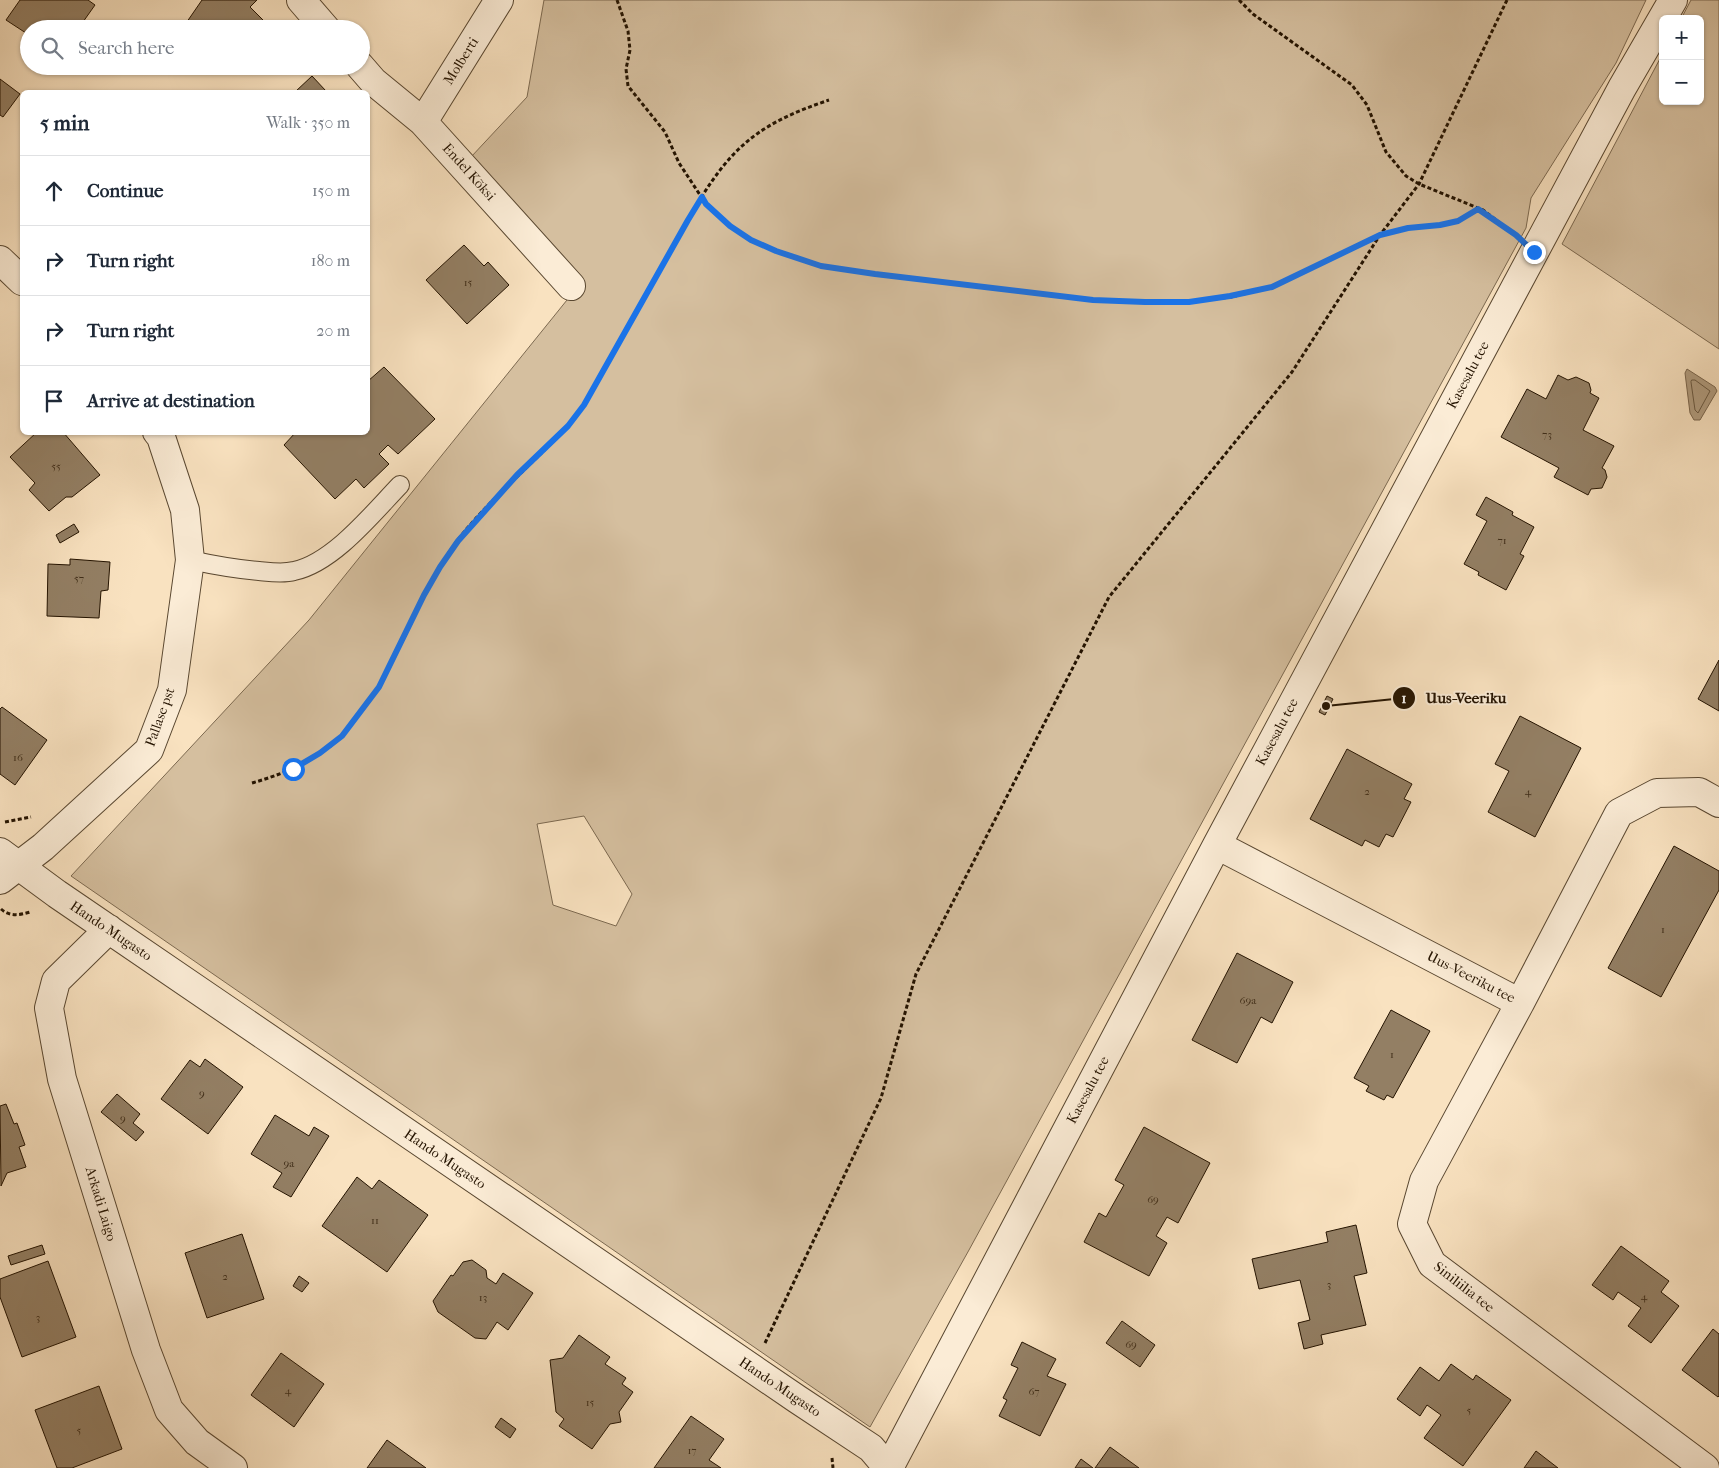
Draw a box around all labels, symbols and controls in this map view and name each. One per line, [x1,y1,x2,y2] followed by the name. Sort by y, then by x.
[1659,15,1704,105] map controls
[1659,15,1704,60] button: +
[20,20,370,75] search box
[38,34,66,62] icon: search
[440,34,482,88] street label: Molberti
[78,37,174,59] text: Search here
[1659,60,1704,105] button: −
[40,111,89,135] text: 5 min
[266,113,350,132] text: Walk · 350 m
[439,140,499,204] street label: Endel Kõksi
[40,177,68,205] icon: ahead
[87,180,163,202] text: Continue
[312,181,350,200] text: 150 m
[1523,241,1546,264] route end
[40,247,68,275] icon: right
[87,250,174,272] text: Turn right
[311,251,350,270] text: 180 m
[464,276,473,289] house number: 15
[40,317,68,345] icon: right
[87,320,174,342] text: Turn right
[316,321,350,340] text: 20 m
[1443,338,1493,412] street label: Kasesalu tee
[40,387,68,415] icon: arrive
[87,390,255,412] text: Arrive at destination
[1542,428,1552,441] house number: 73
[51,460,61,473] house number: 55
[1497,534,1507,547] house number: 71
[74,572,84,585] house number: 57
[1391,683,1516,713] callout: Uus-Veeriku
[141,685,179,749] street label: Pallase pst
[1401,689,1407,707] text: 1
[1425,689,1507,707] text: Uus-Veeriku
[1252,695,1302,769] street label: Kasesalu tee
[13,751,23,764] house number: 16
[282,758,305,781] route start
[1364,785,1370,798] house number: 2
[1525,785,1532,798] house number: 4
[67,897,155,965] street label: Hando Mugasto
[1661,923,1665,936] house number: 1
[1424,947,1518,1007] street label: Uus-Veeriku tee
[1240,994,1257,1007] house number: 69a
[1390,1048,1394,1061] house number: 1
[1063,1053,1113,1127] street label: Kasesalu tee
[199,1087,205,1100] house number: 9
[120,1112,126,1125] house number: 9
[401,1125,489,1193] street label: Hando Mugasto
[284,1157,295,1170] house number: 9a
[81,1164,120,1243] street label: Arkadi Laigo
[1147,1193,1159,1206] house number: 69
[371,1214,379,1227] house number: 11
[1430,1258,1498,1316] street label: Siniliilia tee
[222,1270,228,1283] house number: 2
[1327,1278,1331,1291] house number: 3
[1641,1290,1648,1303] house number: 4
[479,1291,487,1304] house number: 13
[36,1311,40,1324] house number: 3
[1125,1338,1137,1351] house number: 69
[736,1353,824,1421] street label: Hando Mugasto
[285,1384,292,1397] house number: 4
[1028,1385,1040,1398] house number: 67
[586,1396,595,1409] house number: 15
[1467,1404,1472,1417] house number: 5
[77,1424,82,1437] house number: 5
[687,1444,697,1457] house number: 17

